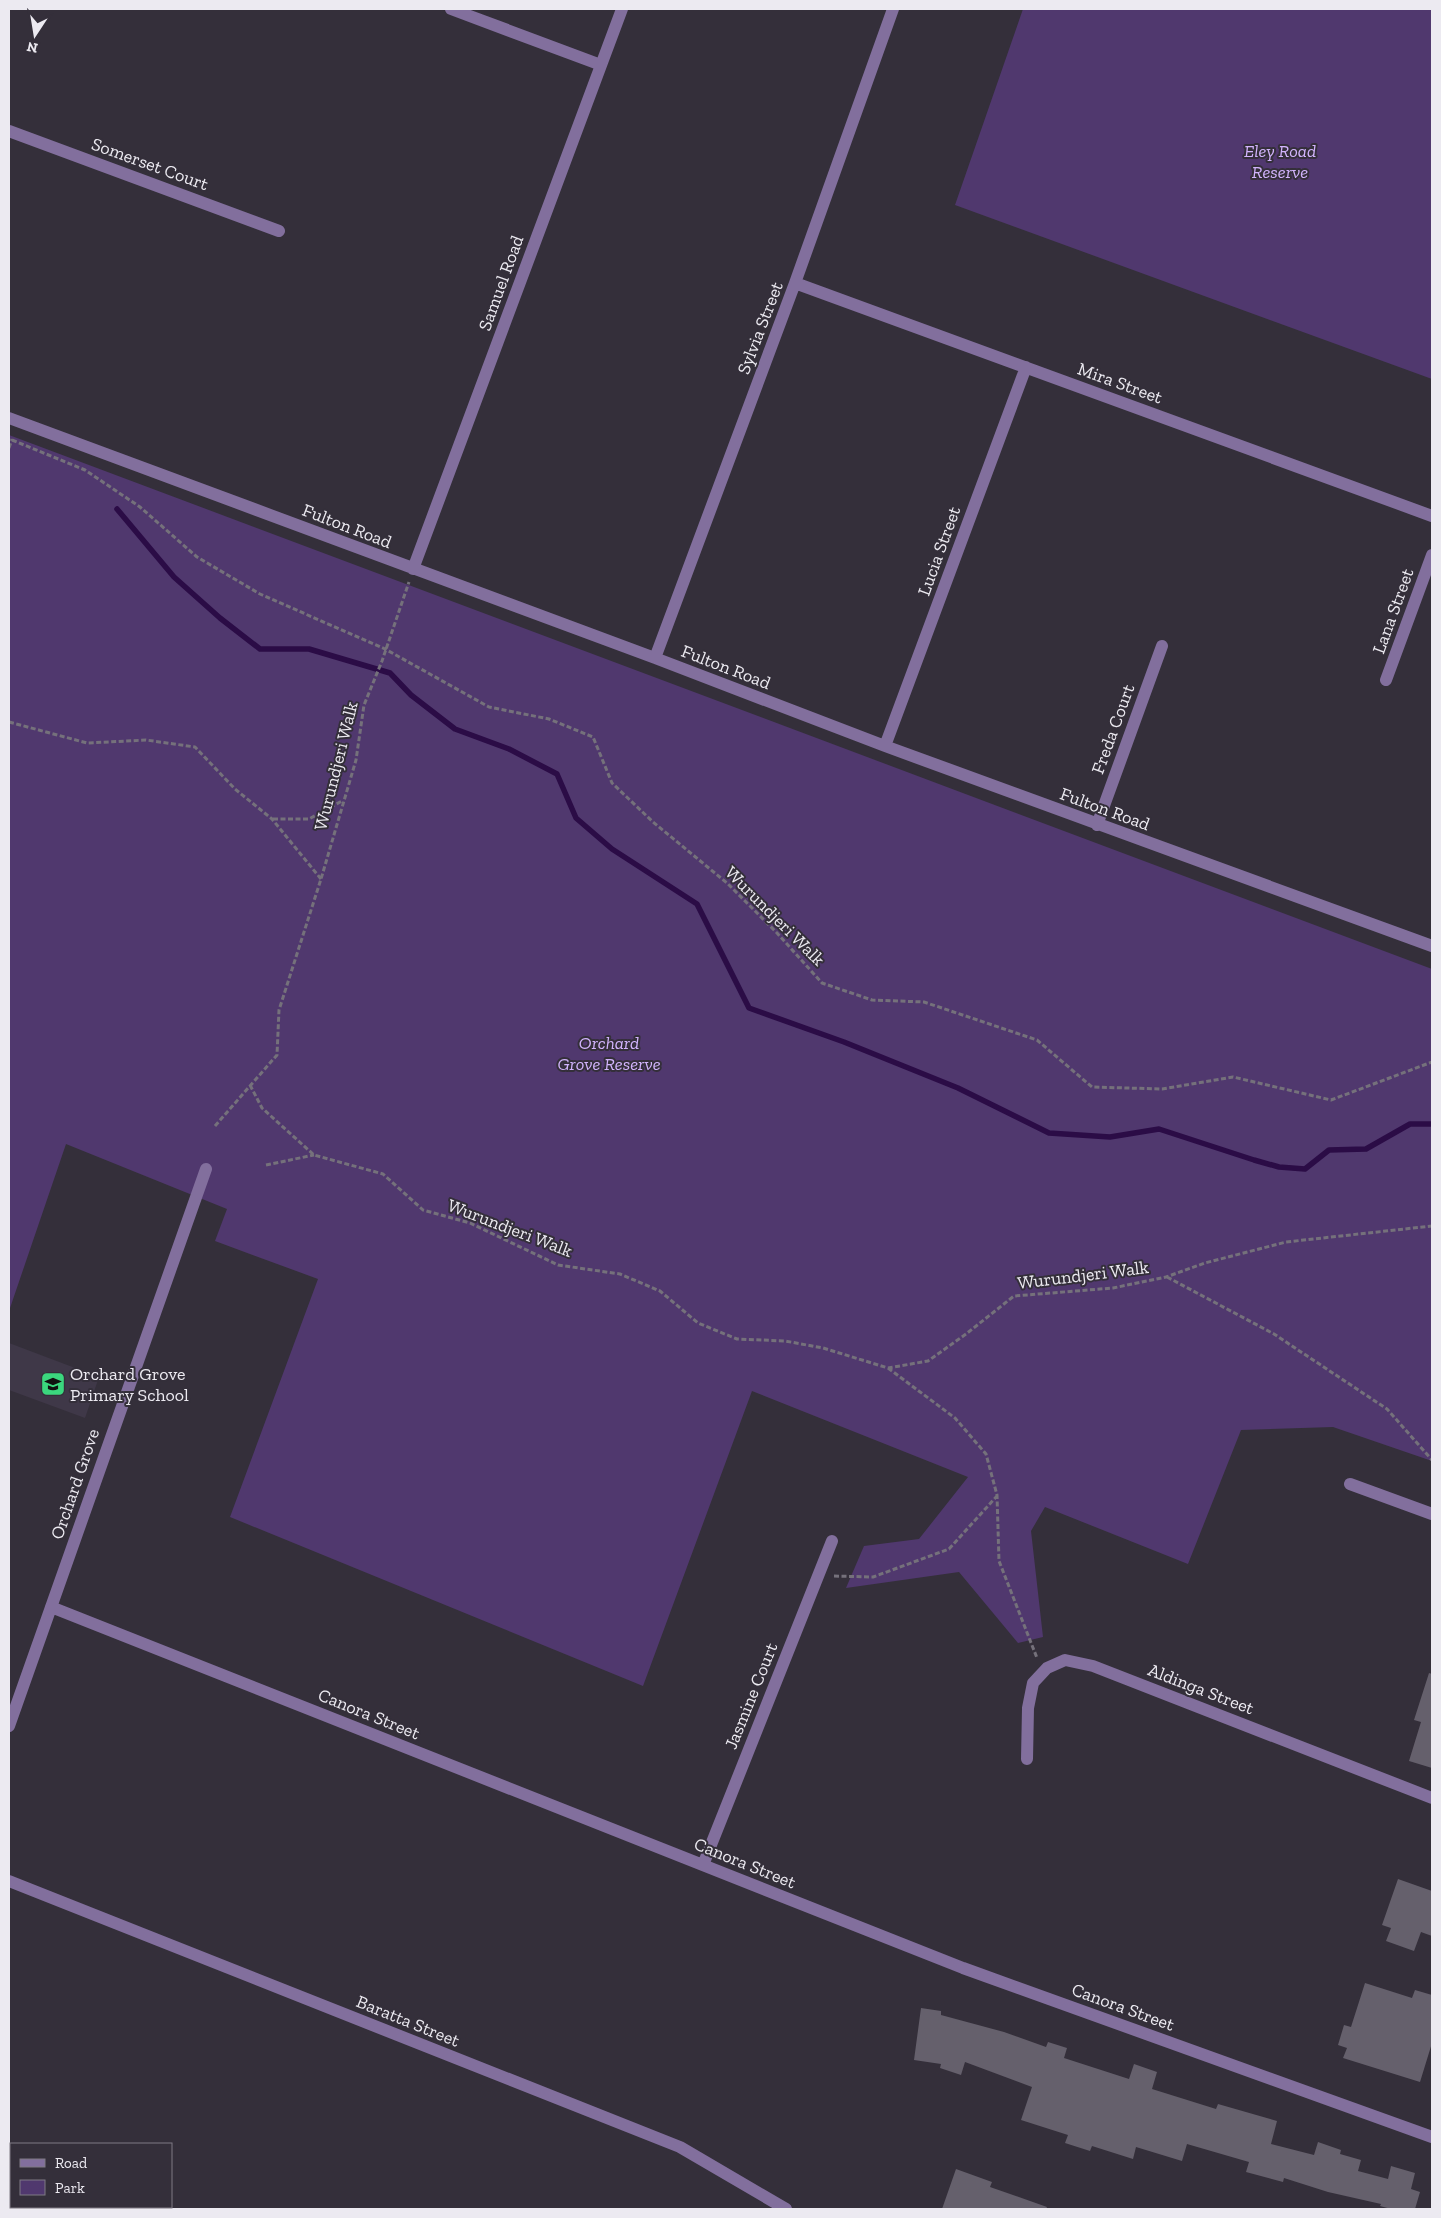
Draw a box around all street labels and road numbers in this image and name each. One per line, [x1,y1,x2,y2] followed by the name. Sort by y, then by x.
[89,133,212,195] street label: Somerset Court
[474,232,528,334] street label: Samuel Road
[732,278,788,377] street label: Sylvia Street
[1075,357,1166,409] street label: Mira Street
[299,499,395,553] street label: Fulton Road
[913,503,965,599] street label: Lucia Street
[1367,565,1419,657] street label: Lana Street
[678,640,774,694] street label: Fulton Road
[1087,681,1140,777] street label: Freda Court
[309,699,363,833] street label: Wurundjeri Walk
[1057,783,1153,835] street label: Fulton Road
[720,861,830,971] street label: Wurundjeri Walk
[444,1194,576,1262] street label: Wurundjeri Walk
[1016,1256,1151,1294] street label: Wurundjeri Walk
[46,1426,104,1542] street label: Orchard Grove
[720,1639,782,1752] street label: Jasmine Court
[1145,1659,1257,1719] street label: Aldinga Street
[315,1684,423,1744] street label: Canora Street
[691,1833,799,1893] street label: Canora Street
[1069,1978,1178,2036] street label: Canora Street
[353,1990,463,2052] street label: Baratta Street

